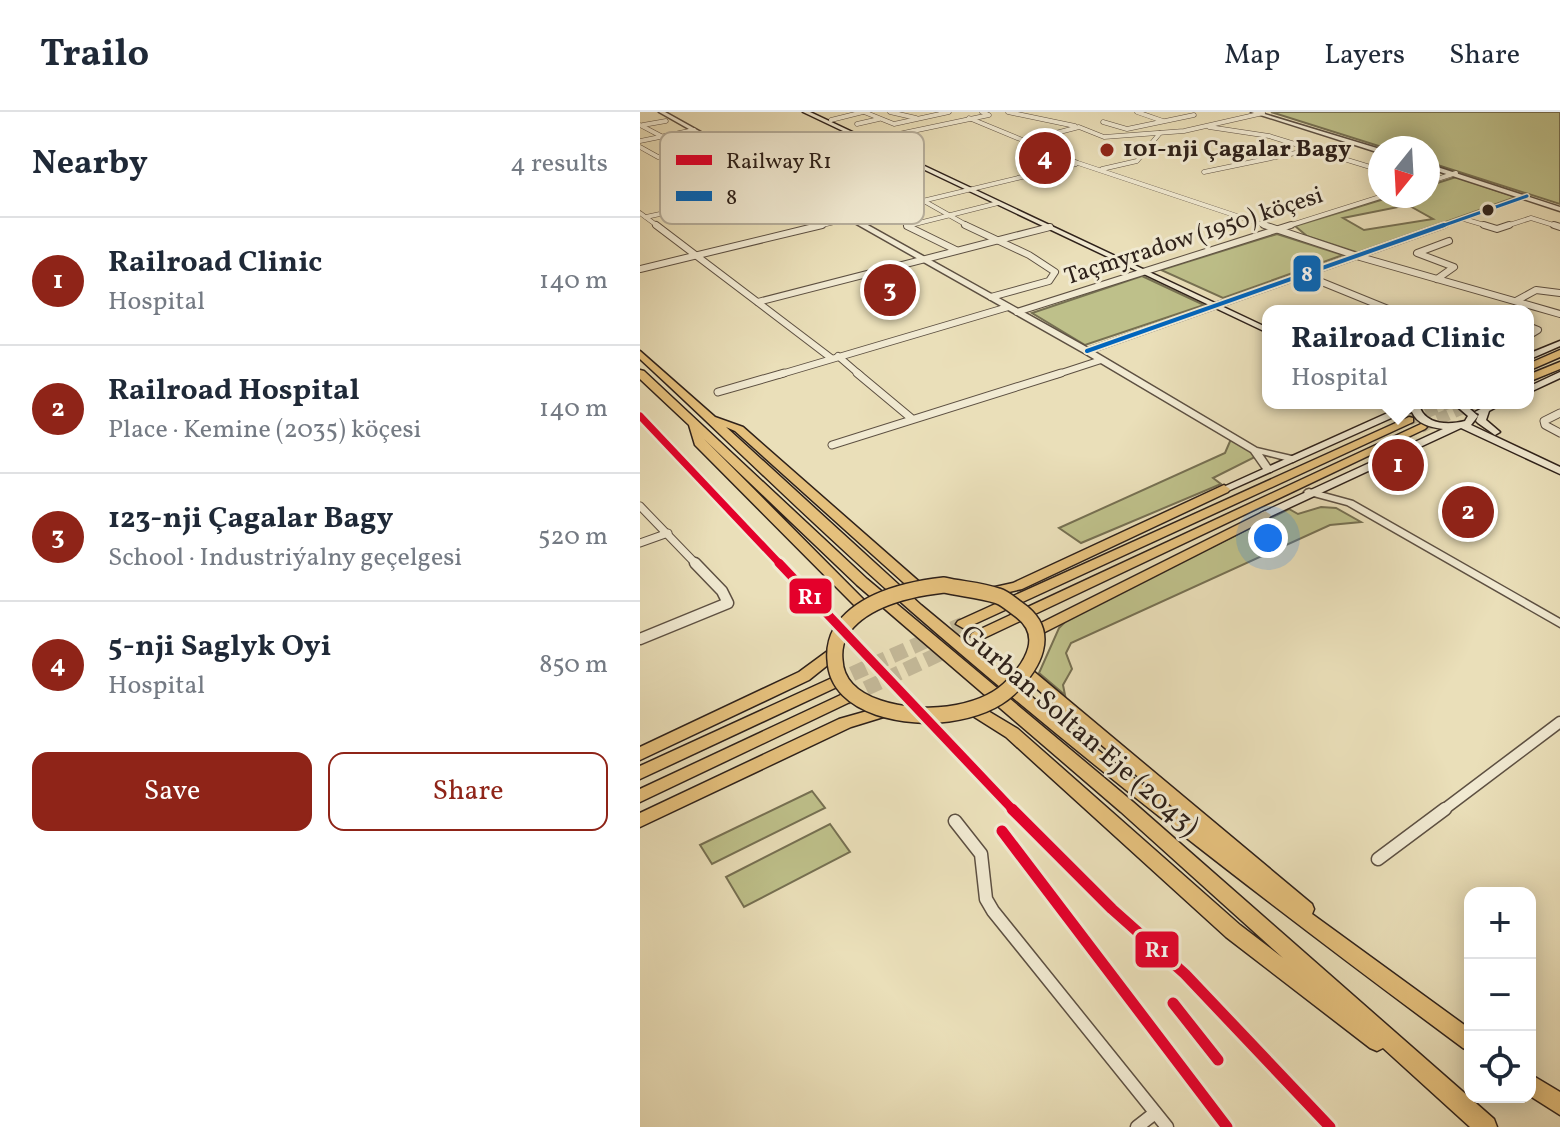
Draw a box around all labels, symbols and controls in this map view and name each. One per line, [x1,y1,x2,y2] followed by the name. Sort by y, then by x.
[40,29,149,82] text: Trailo
[1224,36,1280,75] text: Map
[1324,36,1405,75] text: Layers
[1449,36,1520,75] text: Share
[1019,128,1071,188] pin: 4
[660,132,924,224] legend
[1123,133,1352,167] place label: 101-nji Çagalar Bagy
[1368,136,1440,208] north arrow
[32,141,148,188] text: Nearby
[1098,141,1116,159] marker: 101-nji Çagalar Bagy
[510,146,608,182] text: 4 results
[726,147,832,178] text: Railway R1
[1060,179,1328,295] street label: Taçmyradow (1950) köçesi
[726,183,737,214] text: 8
[1480,202,1496,218] unlabelled marker
[108,242,322,284] text: Railroad Clinic
[1292,254,1322,293] line badge: 8
[864,260,916,320] pin: 3
[1301,260,1313,291] text: 8
[53,263,63,299] text: 1
[539,263,608,299] text: 140 m
[108,284,205,320] text: Hospital
[1262,305,1534,409] popup
[1291,318,1505,360] text: Railroad Clinic
[1291,360,1388,396] text: Hospital
[108,370,360,412] text: Railroad Hospital
[51,391,65,427] text: 2
[539,391,608,427] text: 140 m
[108,412,421,448] text: Place · Kemine (2035) köçesi
[1372,435,1424,495] pin: 1
[1442,482,1494,542] pin: 2
[108,498,393,540] text: 123-nji Çagalar Bagy
[1248,518,1288,558] your location
[51,519,65,555] text: 3
[538,519,608,555] text: 520 m
[108,540,462,576] text: School · Industriýalny geçelgesi
[788,577,833,615] line badge: R1
[798,583,822,614] text: R1
[951,616,1207,846] street label: Gurban Soltan Eje (2043)
[108,626,331,668] text: 5-nji Saglyk Oyi
[50,647,66,683] text: 4
[539,647,608,683] text: 850 m
[108,668,205,704] text: Hospital
[32,752,312,831] button: Save
[328,752,608,831] button: Share
[1464,887,1536,1103] map controls
[1464,887,1536,959] button: +
[1134,930,1180,969] line badge: R1
[1145,936,1169,967] text: R1
[1464,959,1536,1031] button: −
[1464,1031,1536,1103] button: locate

